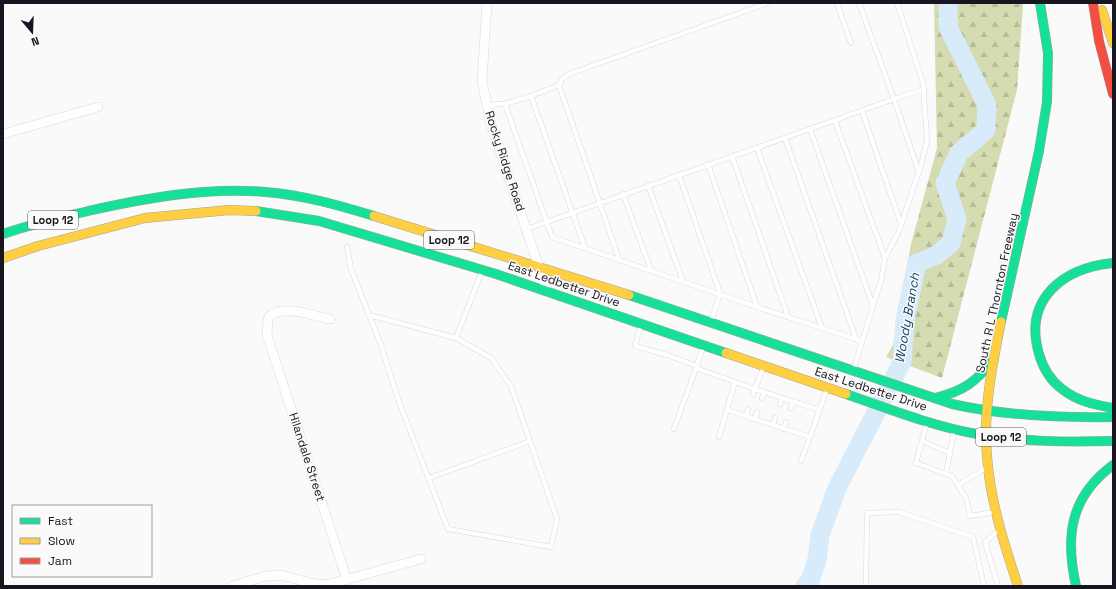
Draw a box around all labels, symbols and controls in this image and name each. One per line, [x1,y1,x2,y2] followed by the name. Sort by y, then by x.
[12,12,52,52] north arrow
[29,34,41,49] text: N
[481,109,529,213] street label: Rocky Ridge Road
[28,211,78,229] road number: Loop 12
[972,212,1022,374] street label: South R L Thornton Freeway
[424,231,474,249] road number: Loop 12
[506,257,622,311] street label: East Ledbetter Drive
[891,271,923,364] water label: Woody Branch
[813,363,929,415] street label: East Ledbetter Drive
[285,411,329,503] street label: Hilandale Street
[976,428,1026,446] road number: Loop 12
[12,505,152,577] legend
[48,513,73,529] text: Fast
[48,533,75,549] text: Slow
[48,553,72,569] text: Jam

